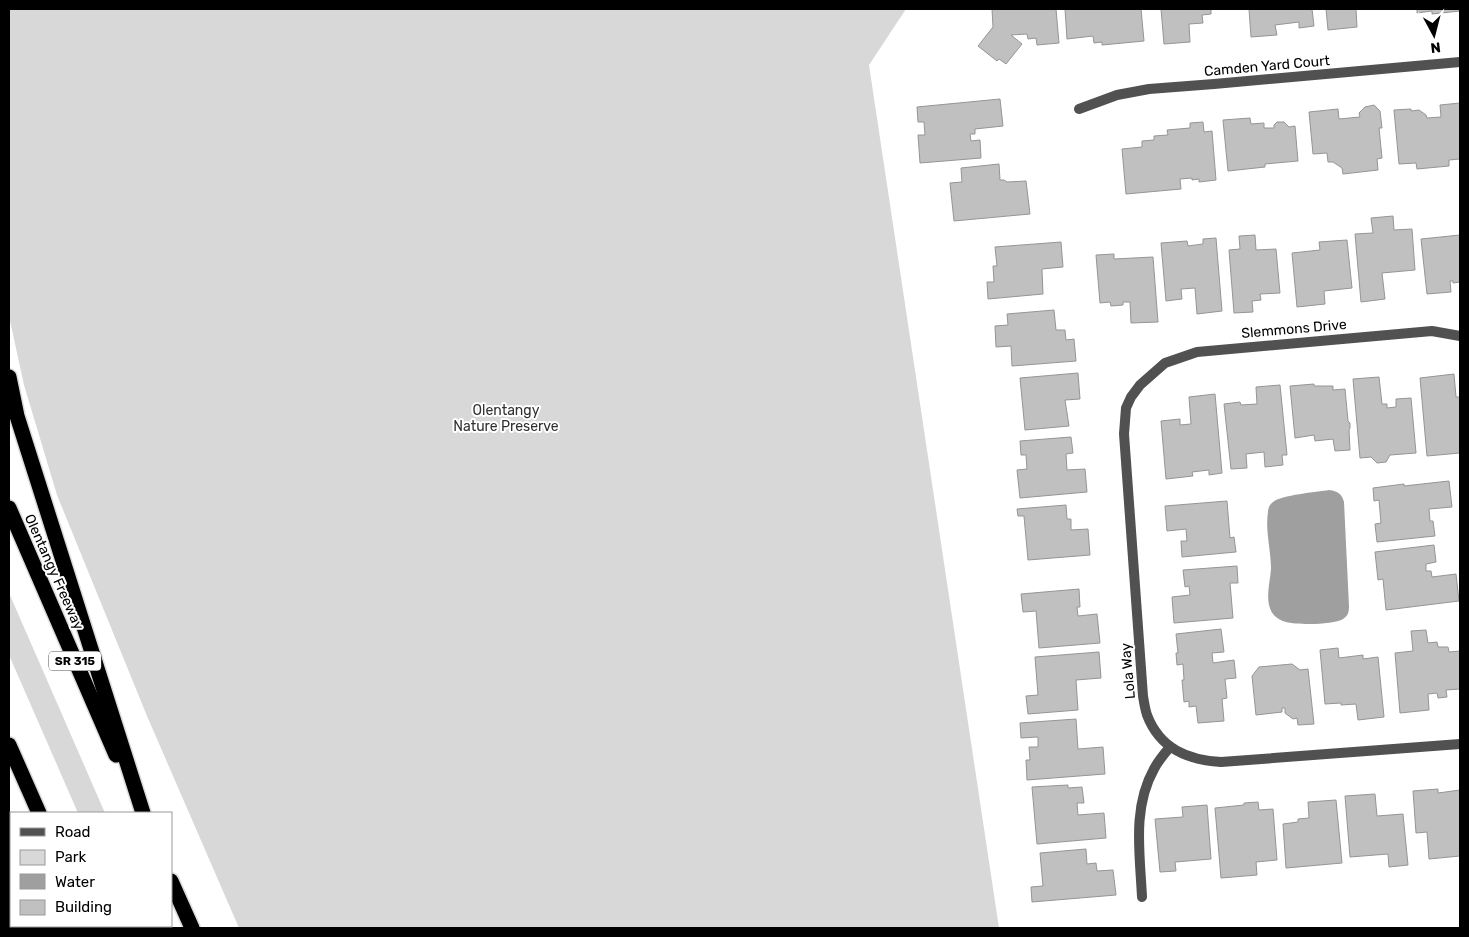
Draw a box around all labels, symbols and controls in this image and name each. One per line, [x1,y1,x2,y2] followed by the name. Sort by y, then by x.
[1409,10,1459,60] north arrow
[1429,38,1442,56] text: N
[1203,52,1331,80] street label: Camden Yard Court
[1241,316,1348,342] street label: Slemmons Drive
[453,402,559,435] park label: Olentangy Nature Preserve
[21,511,87,633] street label: Olentangy Freeway
[1117,642,1139,700] street label: Lola Way
[49,651,101,670] road number: SR 315
[10,812,172,927] legend
[55,823,91,841] text: Road
[55,848,86,866] text: Park
[55,873,95,891] text: Water
[55,898,112,916] text: Building

